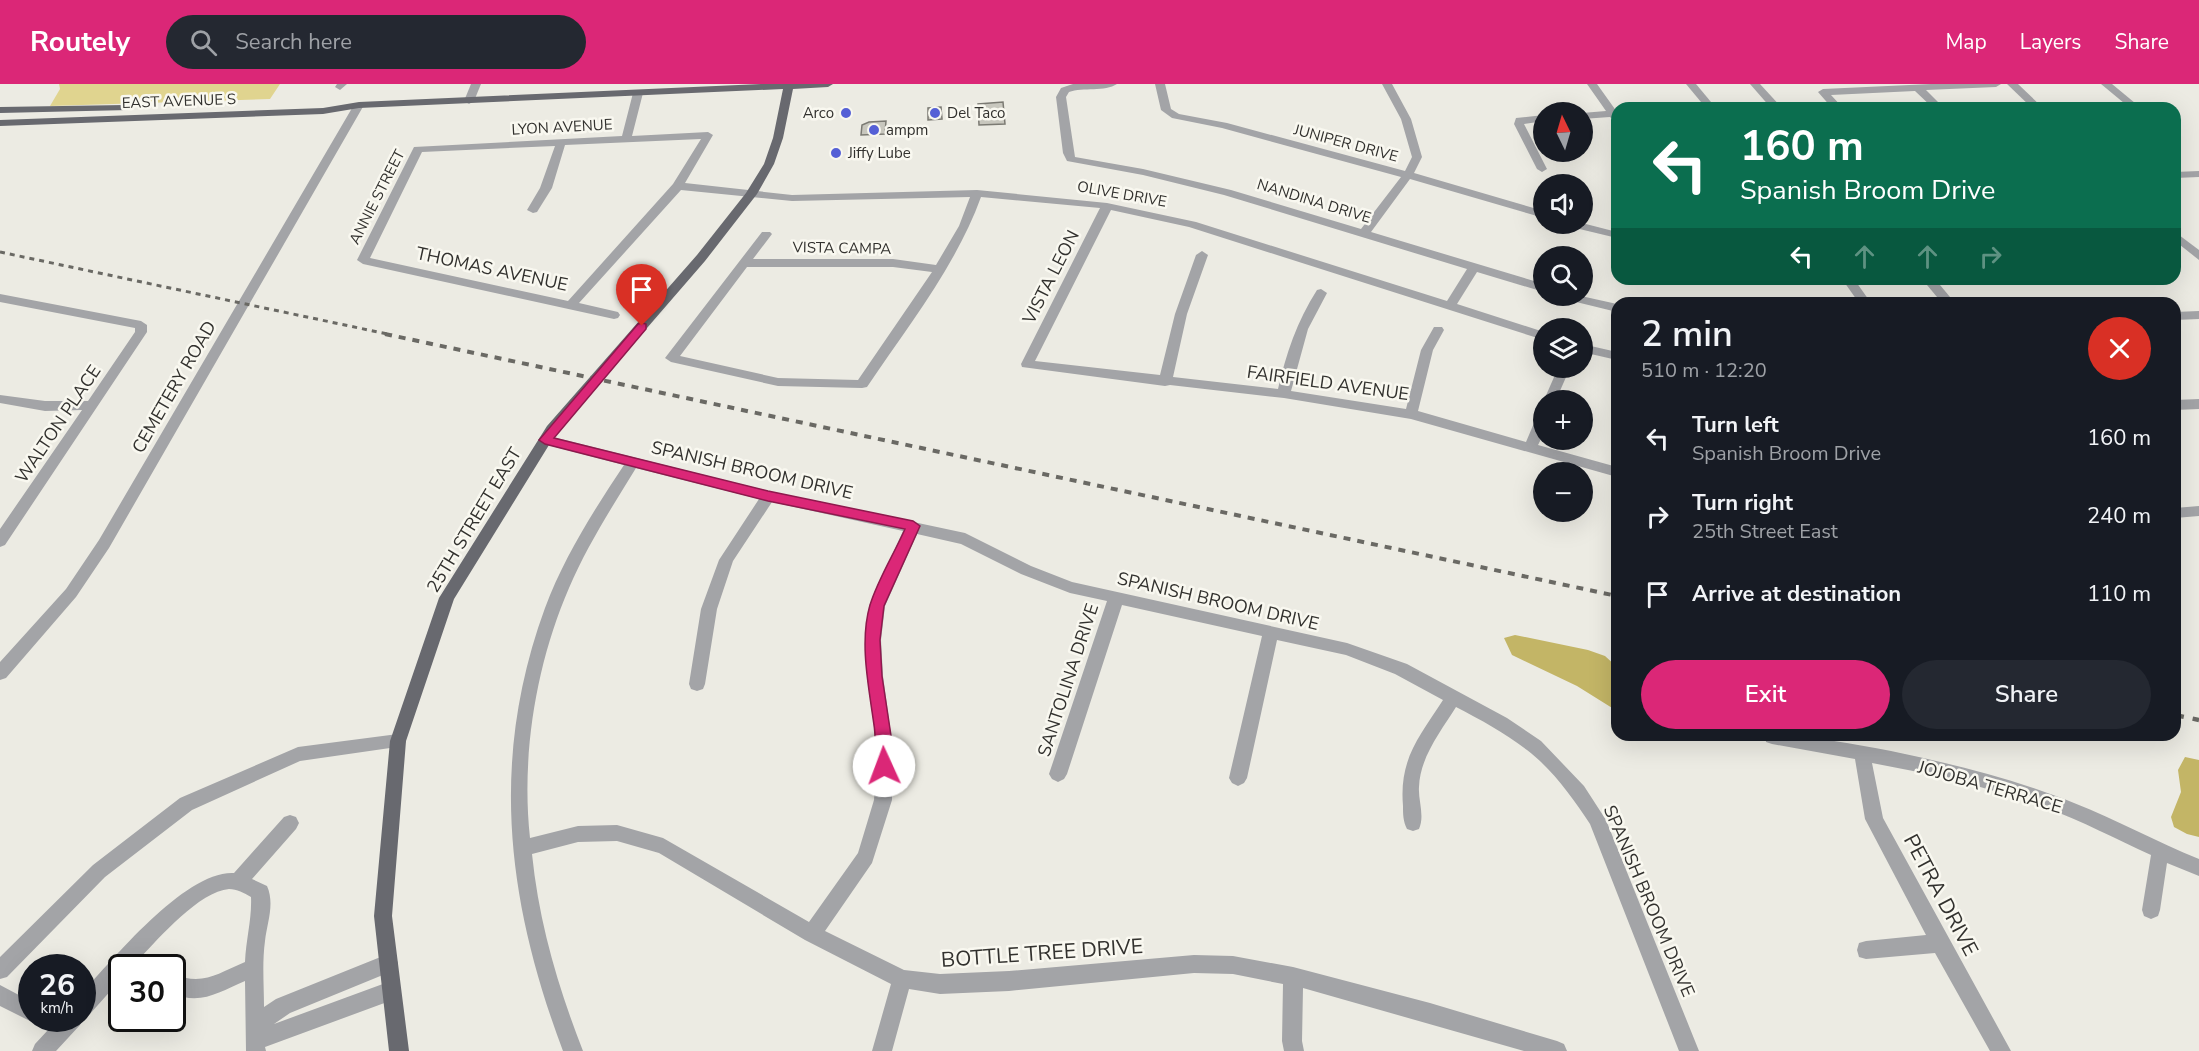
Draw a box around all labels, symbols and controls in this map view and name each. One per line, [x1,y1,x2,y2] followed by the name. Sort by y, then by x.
[166,15,586,69] search box
[30,23,130,61] text: Routely
[187,26,220,59] icon: search
[235,27,352,57] text: Search here
[1945,28,1987,56] text: Map
[2020,28,2081,56] text: Layers
[2114,28,2169,56] text: Share
[122,89,236,113] street label: EAST AVENUE S
[1533,102,1593,162] north arrow
[1533,102,1593,522] map controls
[803,103,834,123] place label: Arco
[947,103,1005,123] place label: Del Taco
[839,106,853,120] marker: Arco
[928,106,942,120] marker: Del Taco
[511,114,613,140] street label: LYON AVENUE
[1740,118,1864,175] text: 160 m
[1291,119,1400,166] street label: JUNIPER DRIVE
[886,120,928,140] place label: ampm
[867,123,881,137] marker: ampm
[1641,126,1719,204] icon: left
[847,143,911,163] place label: Jiffy Lube
[344,146,410,248] street label: ANNIE STREET
[829,146,843,160] marker: Jiffy Lube
[1740,172,1995,209] text: Spanish Broom Drive
[1255,174,1373,228] street label: NANDINA DRIVE
[1533,174,1593,234] button: sound
[1076,176,1168,212] street label: OLIVE DRIVE
[1017,226,1085,329] street label: VISTA LEON
[791,237,892,259] street label: VISTA CAMPA
[1785,240,1818,273] icon: left
[1848,240,1881,273] icon: ahead
[1911,240,1944,273] icon: ahead
[1974,240,2007,273] icon: right
[414,241,570,297] street label: THOMAS AVENUE
[1533,246,1593,306] button: search
[616,264,667,326] pin
[625,273,658,306] icon: arrive
[1641,310,1733,359] text: 2 min
[126,317,222,457] street label: CEMETERY ROAD
[2088,317,2151,380] button: close
[1533,318,1593,378] button: layers
[1641,357,1767,384] text: 510 m · 12:20
[10,360,106,488] street label: WALTON PLACE
[1245,360,1411,406] street label: FAIRFIELD AVENUE
[1533,390,1593,450] button: +
[1692,410,1779,440] text: Turn left
[1641,422,1674,455] icon: left
[2087,423,2151,453] text: 160 m
[649,435,855,505] street label: SPANISH BROOM DRIVE
[1692,440,1881,467] text: Spanish Broom Drive
[421,443,527,597] street label: 25TH STREET EAST
[1533,462,1593,522] button: −
[1692,488,1793,518] text: Turn right
[1641,500,1674,533] icon: right
[2087,501,2151,531] text: 240 m
[1692,518,1838,545] text: 25th Street East
[1115,566,1321,636] street label: SPANISH BROOM DRIVE
[1641,578,1674,611] icon: arrive
[1692,579,1901,609] text: Arrive at destination
[2087,579,2151,609] text: 110 m
[1032,600,1104,760] street label: SANTOLINA DRIVE
[1641,660,1890,729] button: Exit
[1902,660,2151,729] button: Share
[852,734,916,798] position arrow
[1914,755,2065,819] street label: JOJOBA TERRACE
[1598,801,1700,1001] street label: SPANISH BROOM DRIVE
[1897,829,1985,961] street label: PETRA DRIVE
[940,932,1144,974] street label: BOTTLE TREE DRIVE
[108,954,186,1032] speed limit sign: 30
[39,965,75,1006] text: 26
[40,998,74,1018] text: km/h

